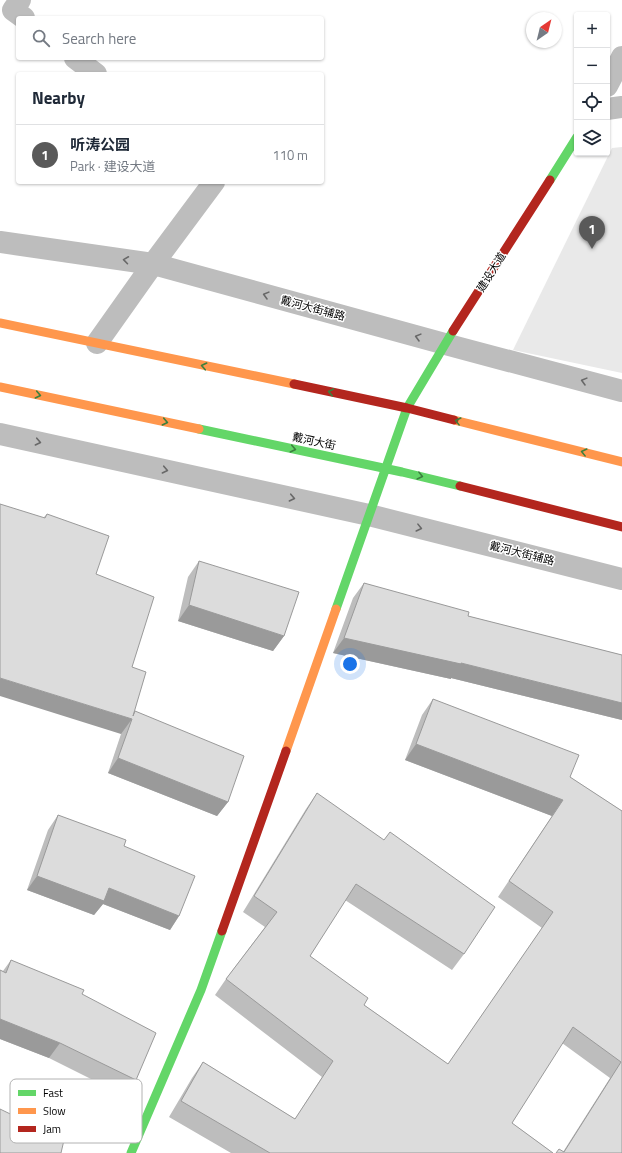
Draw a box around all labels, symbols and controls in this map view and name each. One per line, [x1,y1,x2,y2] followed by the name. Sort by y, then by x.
[526,12,562,48] north arrow
[574,12,610,156] map controls
[574,12,610,48] button: +
[16,16,324,60] search box
[30,27,52,49] icon: search
[62,27,136,50] text: Search here
[574,48,610,84] button: −
[574,84,610,120] button: locate
[32,85,85,111] text: Nearby
[574,120,610,156] button: layers
[70,133,130,156] text: 听涛公园
[41,145,49,165] text: 1
[272,145,308,165] text: 110 m
[70,156,155,176] text: Park · 建设大道
[579,216,605,249] pin: 1
[473,249,509,295] street label: 建设大道
[123,256,129,265] one-way arrow
[262,291,269,300] one-way arrow
[279,292,347,324] street label: 戴河大街辅路
[415,333,422,342] one-way arrow
[201,362,207,370] one-way arrow
[581,377,588,386] one-way arrow
[328,389,334,397] one-way arrow
[35,390,41,399] one-way arrow
[162,417,169,425] one-way arrow
[455,417,462,426] one-way arrow
[291,429,337,453] street label: 戴河大街
[35,438,41,446] one-way arrow
[289,444,296,452] one-way arrow
[581,449,587,457] one-way arrow
[162,466,168,474] one-way arrow
[416,472,423,480] one-way arrow
[289,494,295,502] one-way arrow
[415,523,422,531] one-way arrow
[488,537,556,569] street label: 戴河大街辅路
[340,654,360,674] your location
[10,1079,142,1143] legend
[43,1085,63,1101] text: Fast
[43,1103,66,1119] text: Slow
[43,1121,61,1137] text: Jam

